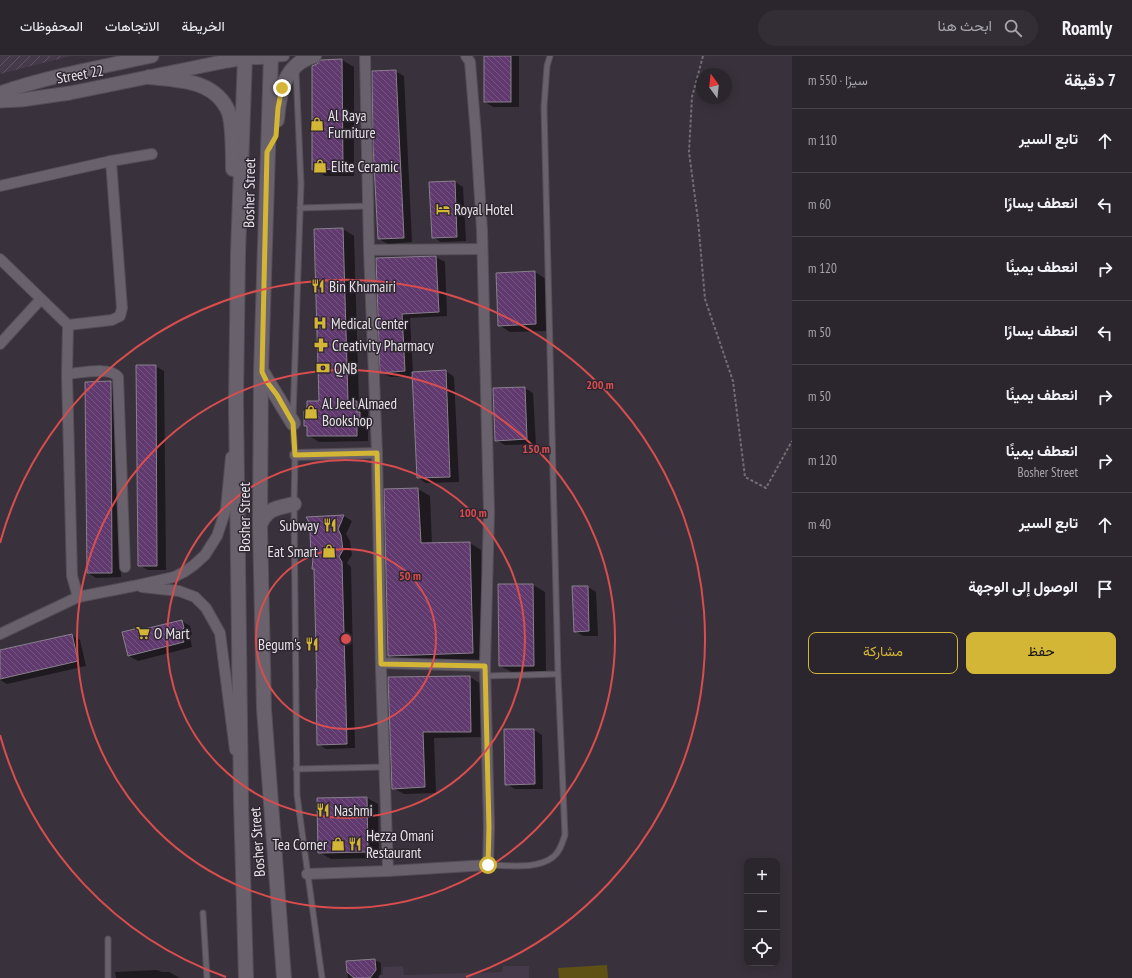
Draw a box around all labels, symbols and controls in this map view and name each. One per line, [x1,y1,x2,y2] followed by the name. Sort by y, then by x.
[758,10,1038,46] search box
[937,16,992,35] text: ابحث هنا
[1062,16,1112,40] text: Roamly
[20,17,83,35] text: المحفوظات
[105,17,159,35] text: الاتجاهات
[181,17,225,35] text: الخريطة
[1002,17,1024,39] icon: search
[55,60,105,88] street label: Street 22
[696,68,732,104] north arrow
[1064,69,1116,91] text: 7 دقيقة
[808,72,868,89] text: سيرًا · 550 m
[273,79,291,97] route end
[328,106,376,142] place label: Al Raya Furniture
[309,116,325,132] shop icon: Al Raya Furniture
[1019,129,1078,148] text: تابع السير
[1094,130,1116,152] icon: ahead
[808,132,837,149] text: 110 m
[331,157,399,176] place label: Elite Ceramic
[239,158,259,228] street label: Bosher Street
[312,158,328,174] shop icon: Elite Ceramic
[1004,193,1078,212] text: انعطف يسارًا
[1094,194,1116,216] icon: left
[808,196,831,213] text: 60 m
[454,200,514,219] place label: Royal Hotel
[435,201,451,217] hotel icon: Royal Hotel
[1006,257,1078,276] text: انعطف يمينًا
[1094,258,1116,280] icon: right
[808,260,837,277] text: 120 m
[329,277,396,296] place label: Bin Khumairi
[310,278,326,294] restaurant icon: Bin Khumairi
[331,314,409,333] place label: Medical Center
[312,315,328,331] hospital icon: Medical Center
[1004,321,1078,340] text: انعطف يسارًا
[1094,322,1116,344] icon: left
[808,324,831,341] text: 50 m
[332,336,434,355] place label: Creativity Pharmacy
[313,337,329,353] pharmacy icon: Creativity Pharmacy
[334,359,357,378] place label: QNB
[315,360,331,376] bank icon: QNB
[586,377,614,392] text: 200 m
[1006,385,1078,404] text: انعطف يمينًا
[1094,386,1116,408] icon: right
[808,388,831,405] text: 50 m
[322,394,397,430] place label: Al Jeel Almaed Bookshop
[303,404,319,420] shop icon: Al Jeel Almaed Bookshop
[522,441,550,456] text: 150 m
[1006,441,1078,460] text: انعطف يمينًا
[1094,450,1116,472] icon: right
[808,452,837,469] text: 120 m
[1018,464,1078,481] text: Bosher Street
[235,482,254,552] street label: Bosher Street
[459,505,487,520] text: 100 m
[1019,513,1078,532] text: تابع السير
[1094,514,1116,536] icon: ahead
[279,516,319,535] place label: Subway
[808,516,831,533] text: 40 m
[322,517,338,533] restaurant icon: Subway
[267,542,318,561] place label: Eat Smart
[321,543,337,559] shop icon: Eat Smart
[399,568,421,583] text: 50 m
[968,577,1078,596] text: الوصول إلى الوجهة
[1094,578,1116,600] icon: arrive
[154,624,190,643] place label: O Mart
[135,625,151,641] supermarket icon: O Mart
[339,632,353,646] centre of rings
[808,632,958,674] button: مشاركة
[966,632,1116,674] button: حفظ
[258,635,301,654] place label: Begum's
[304,636,320,652] restaurant icon: Begum's
[334,801,373,820] place label: Nashmi
[315,802,331,818] restaurant icon: Nashmi
[245,807,269,877] street label: Bosher Street
[366,826,434,862] place label: Hezza Omani Restaurant
[273,835,328,854] place label: Tea Corner
[330,836,346,852] shop icon: Tea Corner
[347,836,363,852] restaurant icon: Hezza Omani Restaurant
[479,856,497,874] route start
[744,858,780,966] map controls
[744,858,780,894] button: +
[744,894,780,930] button: −
[744,930,780,966] button: locate

